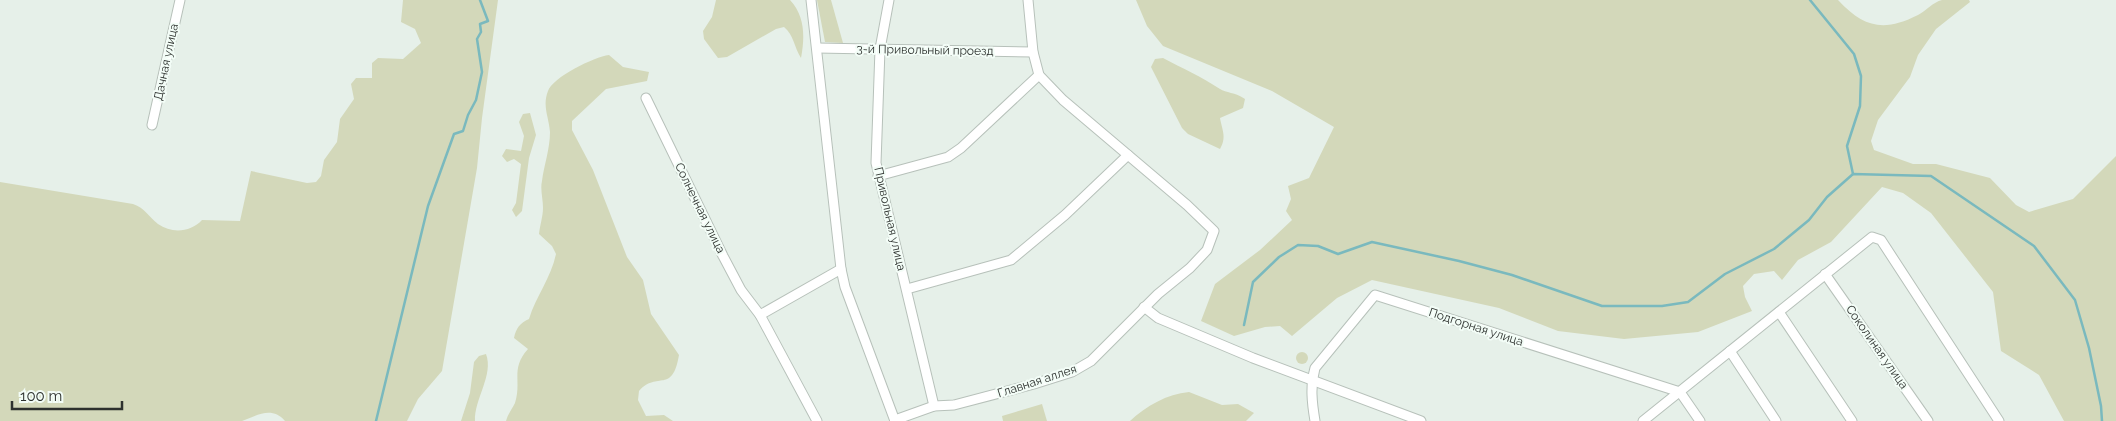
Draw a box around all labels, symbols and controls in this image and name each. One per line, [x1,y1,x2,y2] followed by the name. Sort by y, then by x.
[151,22,181,102] street label: Дачная улица
[856,42,994,58] street label: 3-й Привольный проезд
[672,160,728,256] street label: Солнечная улица
[871,166,909,272] street label: Привольная улица
[1843,303,1911,391] street label: Соколиная улица
[1427,305,1525,349] street label: Подгорная улица
[996,362,1078,400] street label: Главная аллея
[12,378,122,410] scale bar
[20,387,62,405] text: 100 m

